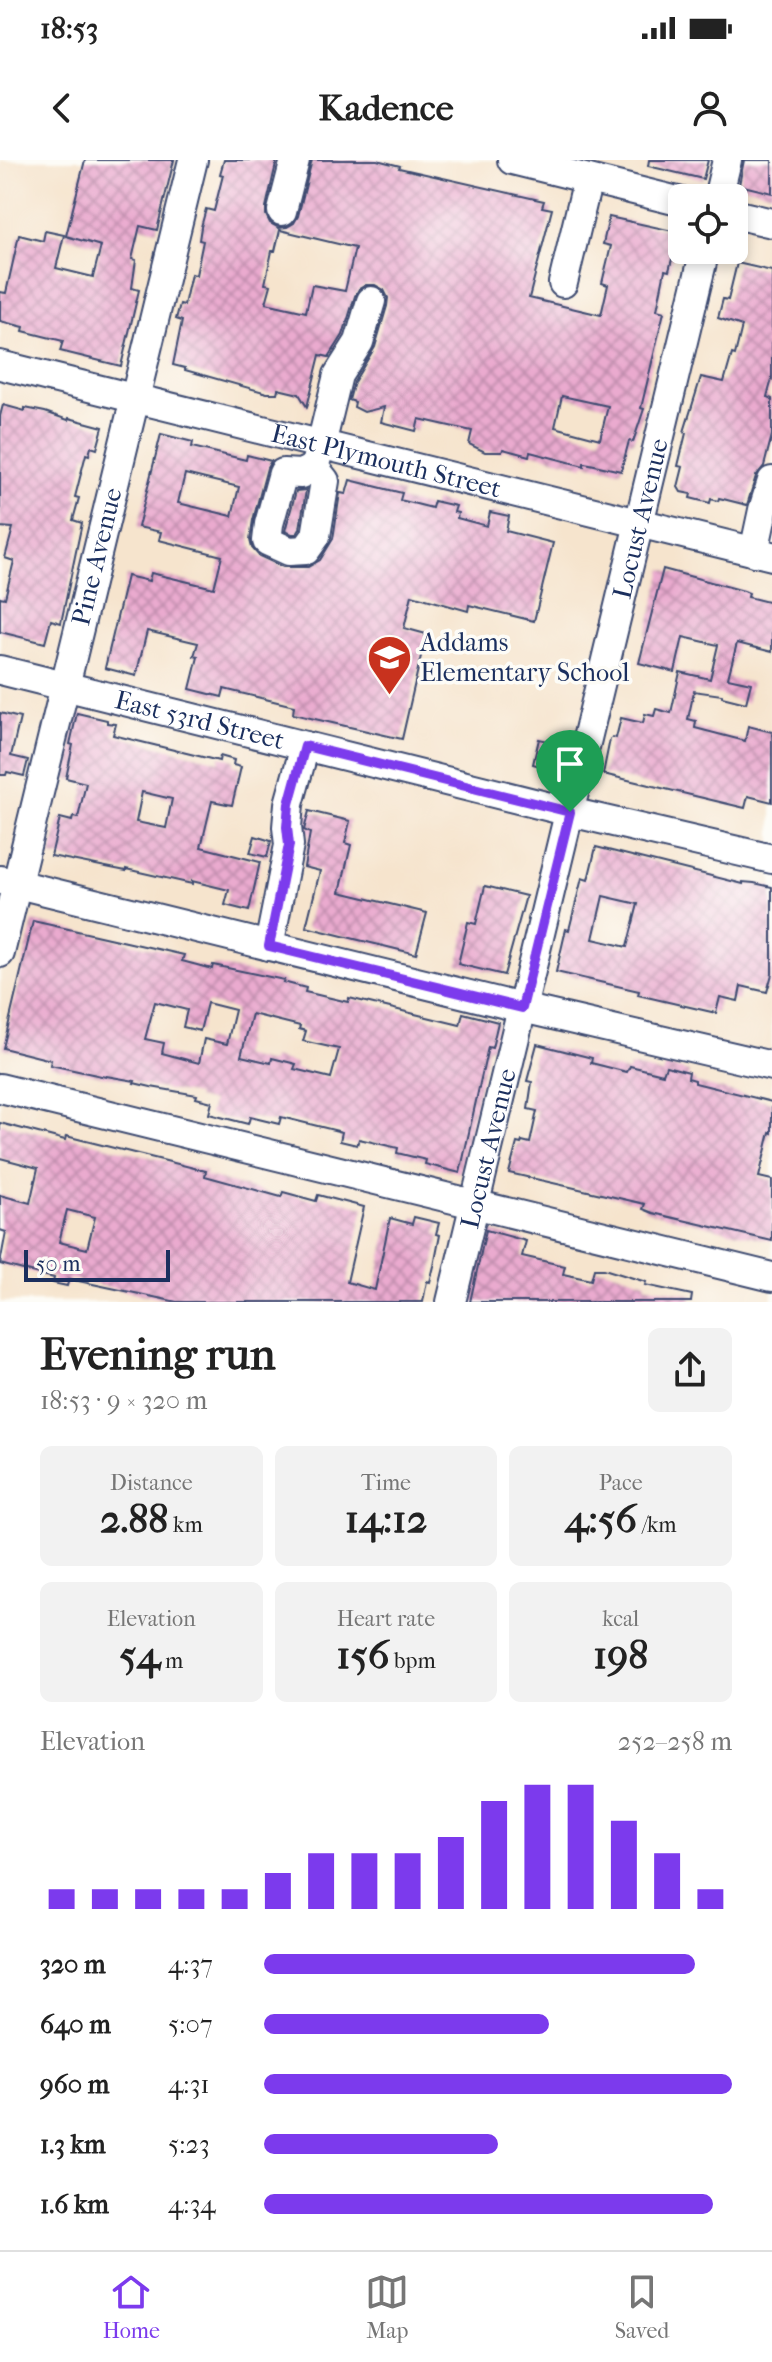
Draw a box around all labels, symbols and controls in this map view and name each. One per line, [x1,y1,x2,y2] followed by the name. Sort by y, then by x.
[40,11,98,46] text: 18:53
[40,86,84,130] icon: back
[688,86,732,130] icon: person
[318,87,454,129] text: Kadence
[668,184,748,264] map controls
[668,184,748,264] button: locate
[268,417,505,504] street label: East Plymouth Street
[606,435,674,602] street label: Locust Avenue
[65,484,128,629] street label: Pine Avenue
[419,627,629,688] place label: Addams Elementary School
[365,633,413,696] school or university icon: Addams Elementary School
[112,684,288,756] street label: East 53rd Street
[536,730,604,812] pin
[548,742,592,786] icon: arrive
[454,1065,522,1232] street label: Locust Avenue
[24,1246,170,1282] scale bar
[36,1251,81,1277] text: 50 m
[648,1328,732,1412] button: share
[40,1329,275,1380] text: Evening run
[40,1385,207,1416] text: 18:53 · 9 × 320 m
[110,1470,193,1496] text: Distance
[361,1470,411,1496] text: Time
[599,1470,643,1496] text: Pace
[100,1496,168,1542] text: 2.88
[345,1496,427,1542] text: 14:12
[565,1496,637,1542] text: 4:56
[168,1512,203,1538] text: km
[637,1512,677,1538] text: /km
[107,1606,196,1632] text: Elevation
[337,1606,435,1632] text: Heart rate
[602,1606,639,1632] text: kcal
[119,1632,160,1678] text: 54
[336,1632,389,1678] text: 156
[593,1632,648,1678] text: 198
[160,1648,183,1674] text: m
[389,1648,436,1674] text: bpm
[40,1726,145,1757] text: Elevation
[618,1726,732,1757] text: 252–258 m
[40,1949,106,1980] text: 320 m
[168,1949,213,1980] text: 4:37
[40,2009,111,2040] text: 640 m
[168,2009,212,2040] text: 5:07
[40,2069,109,2100] text: 960 m
[168,2069,210,2100] text: 4:31
[40,2129,106,2160] text: 1.3 km
[168,2129,210,2160] text: 5:23
[40,2189,109,2220] text: 1.6 km
[168,2189,216,2220] text: 4:34
[103,2270,160,2344] tab: Home
[365,2270,409,2344] tab: Map
[615,2270,669,2344] tab: Saved

